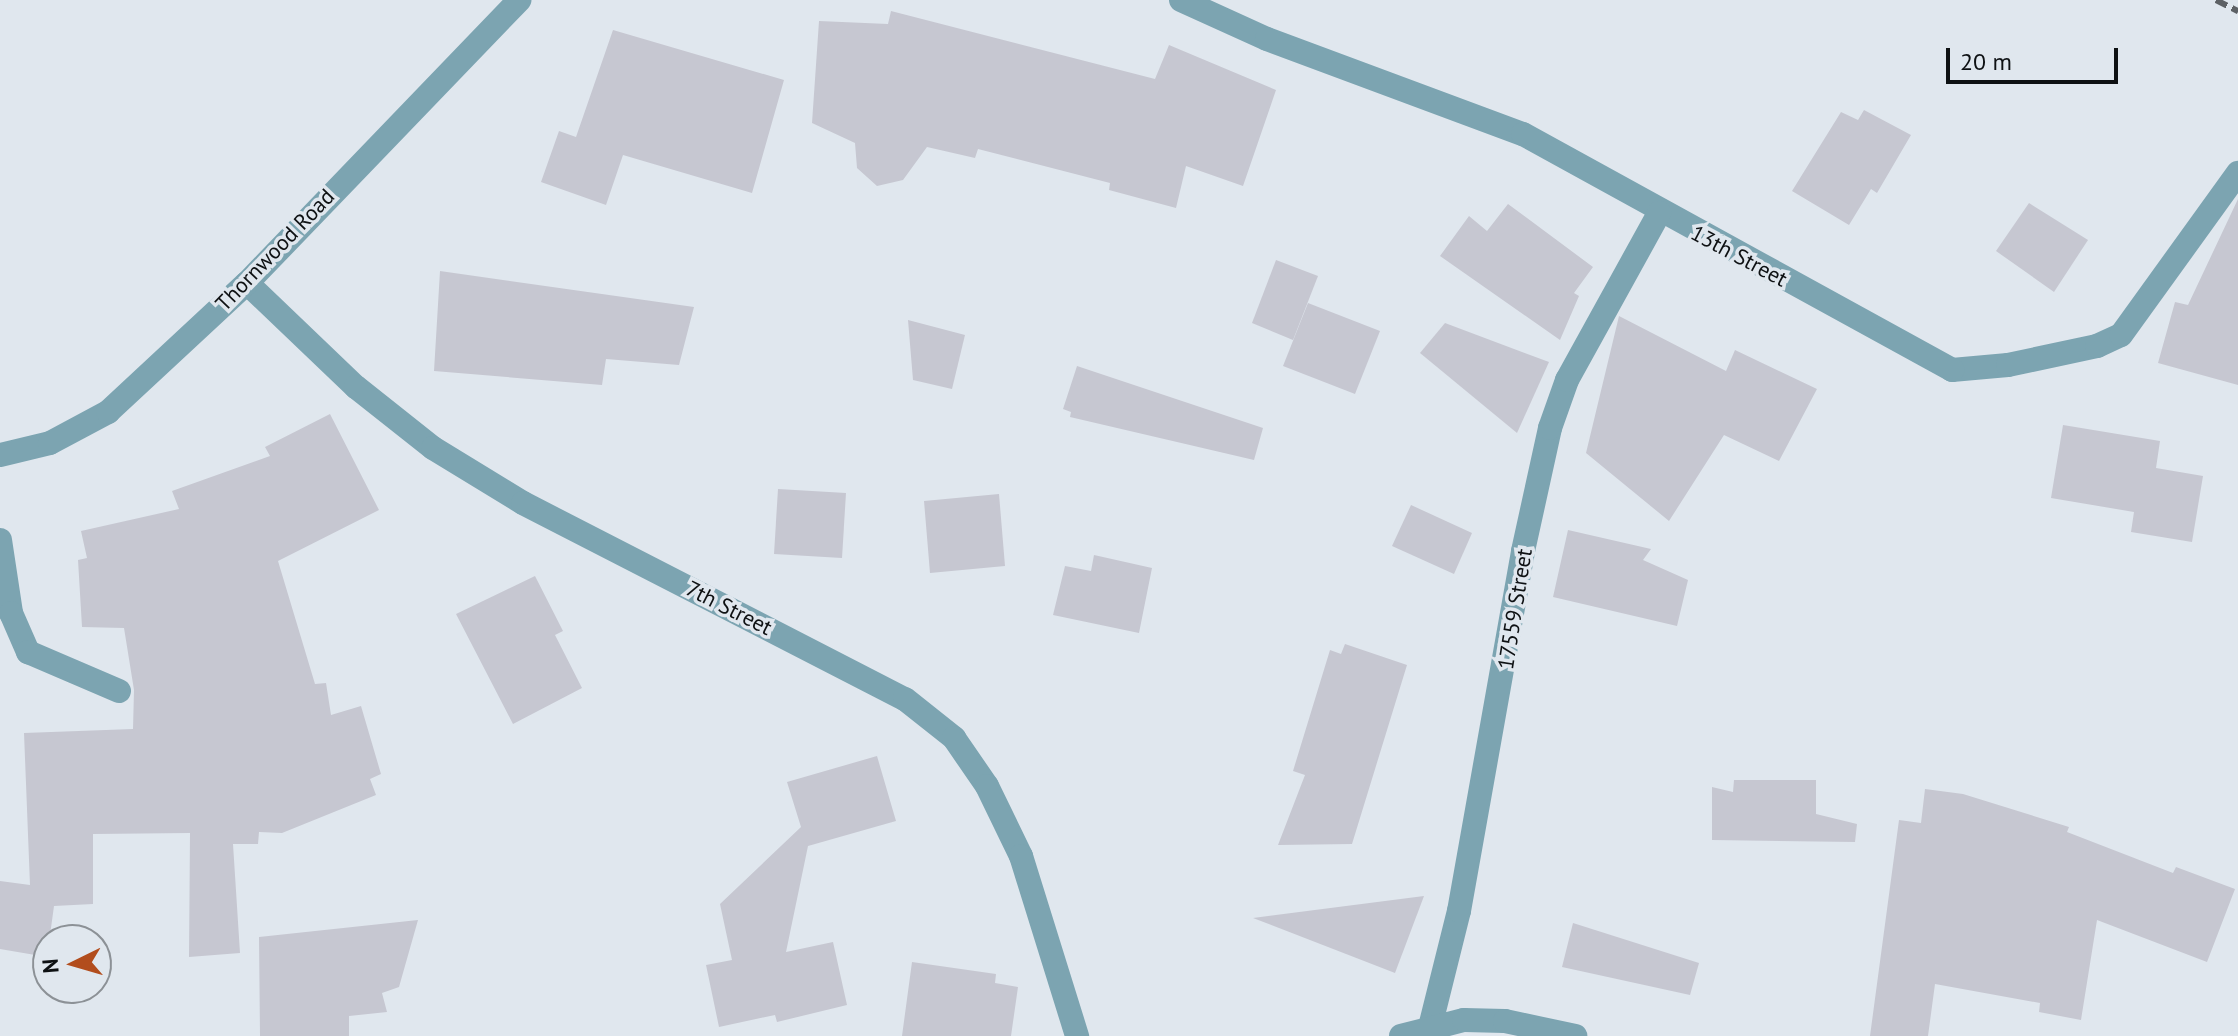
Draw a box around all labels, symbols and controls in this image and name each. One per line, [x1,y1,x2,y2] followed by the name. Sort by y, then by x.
[1950,32,2122,82] scale bar
[1960,46,2012,77] text: 20 m
[210,184,340,316] street label: Thornwood Road
[1686,220,1792,292] street label: 13th Street
[1492,547,1538,671] street label: 17559 Street
[682,575,776,641] street label: 7th Street
[32,924,112,1004] north arrow
[36,957,65,974] text: N

